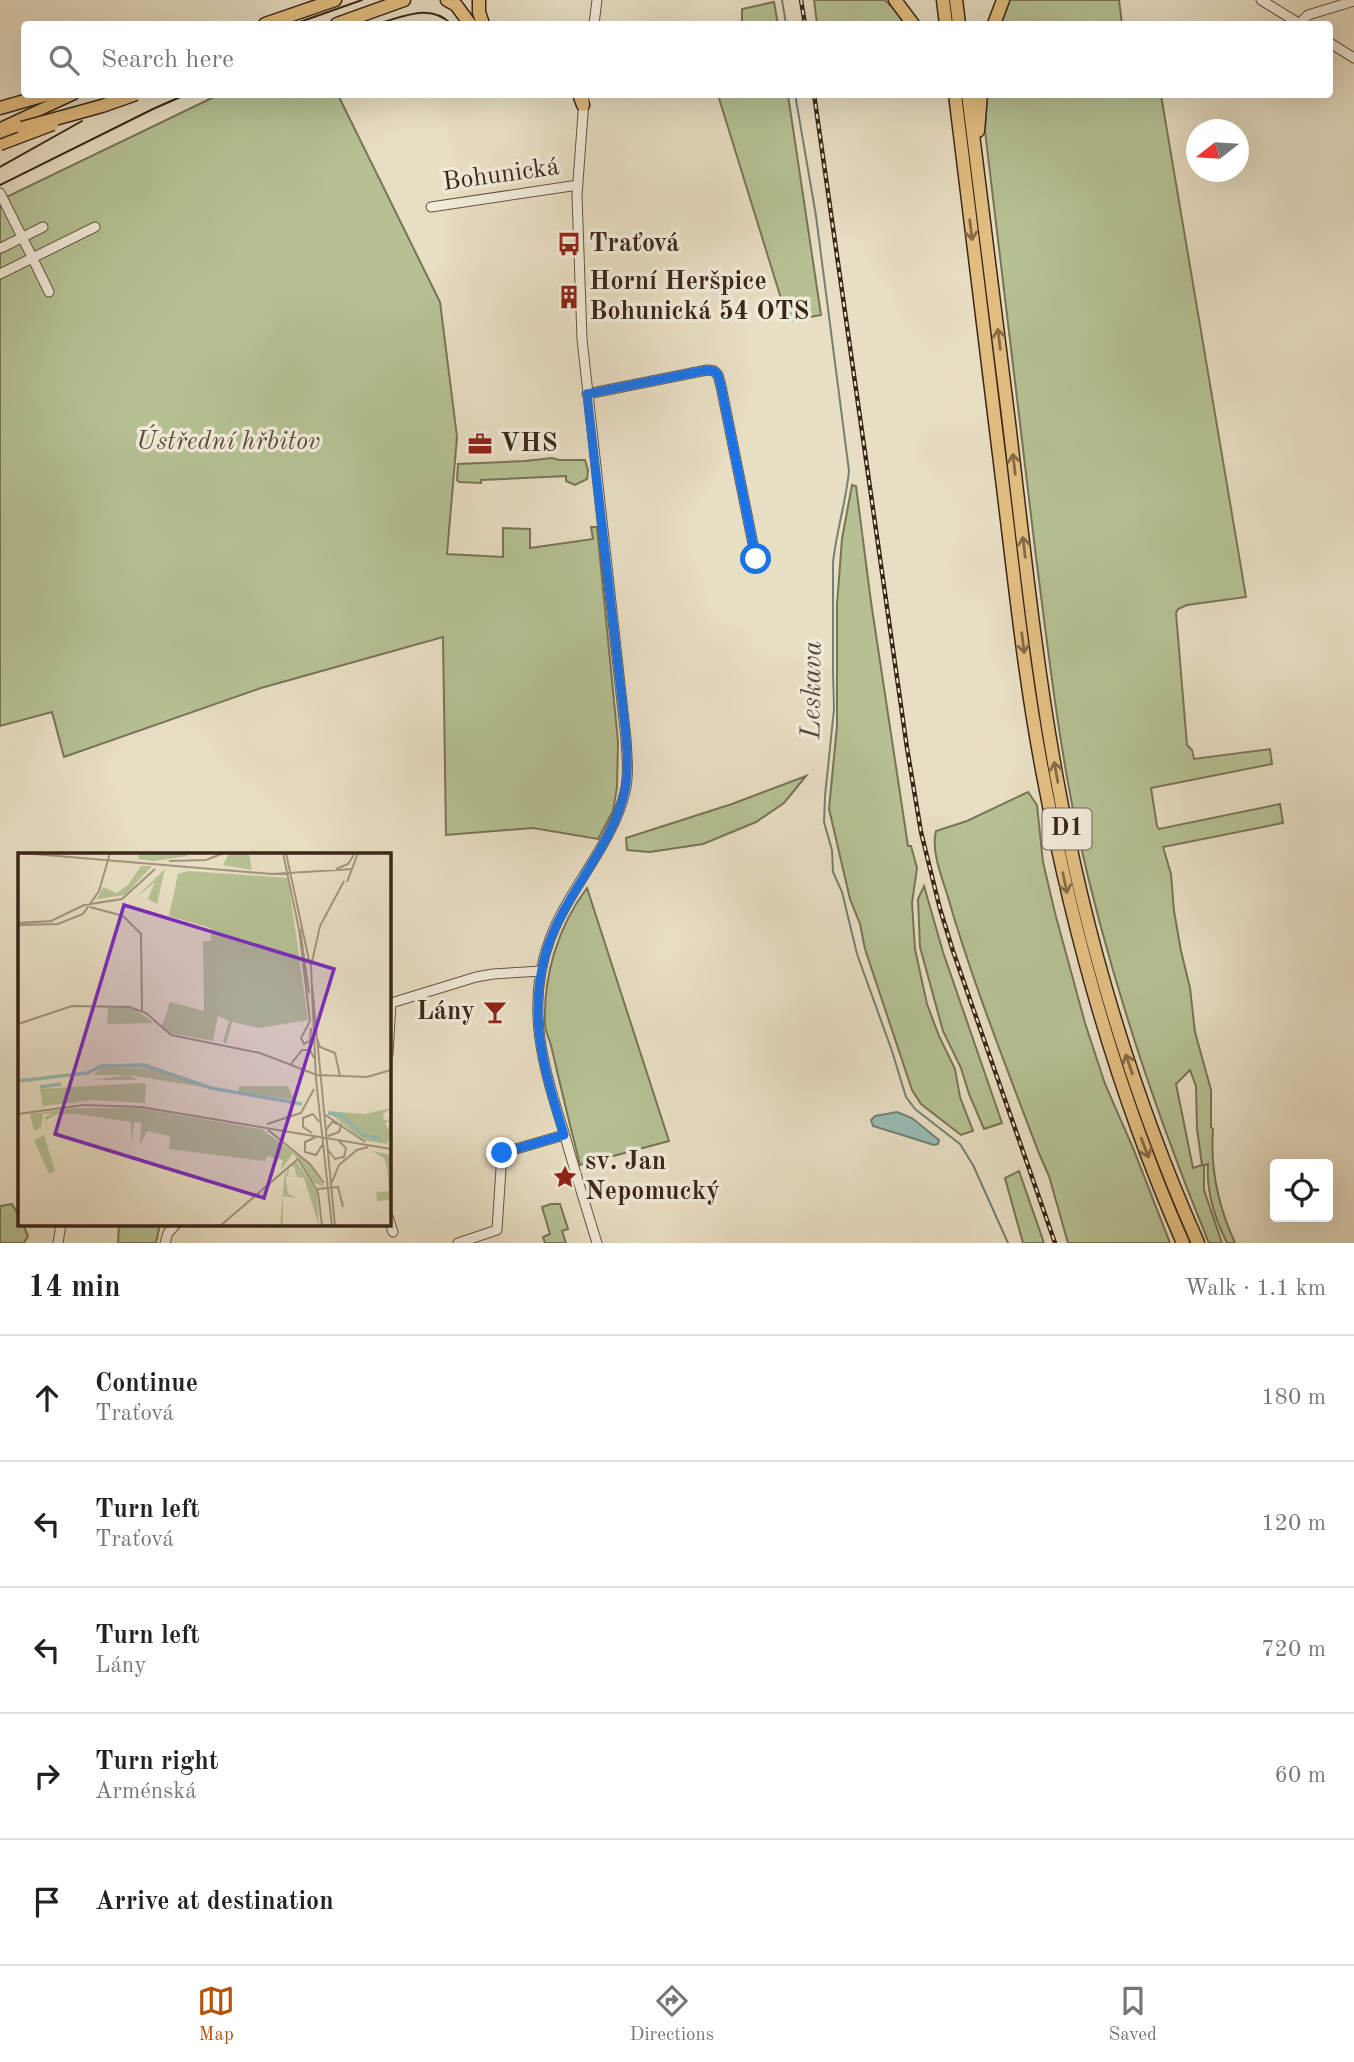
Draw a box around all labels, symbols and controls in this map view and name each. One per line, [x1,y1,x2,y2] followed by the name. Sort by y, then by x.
[21,21,1333,98] search box
[45,41,83,79] icon: search
[101,47,234,73] text: Search here
[1186,119,1249,182] north arrow
[441,154,561,196] street label: Bohunická
[965,218,978,240] one-way arrow
[555,230,583,258] bus stop icon: Traťová
[589,231,679,257] place label: Traťová
[589,269,809,325] place label: Horní Heršpice Bohunická 54 OTS
[555,283,583,311] building icon: Horní Heršpice Bohunická 54 OTS
[992,329,1005,351] one-way arrow
[136,424,320,455] park label: Ústřední hřbitov
[466,430,494,458] office icon: VHS
[500,431,558,457] place label: VHS
[1007,453,1020,476] one-way arrow
[1017,536,1030,558] one-way arrow
[740,543,771,574] route start
[1016,631,1029,654] one-way arrow
[798,640,828,741] water label: Leskava
[1049,761,1062,784] one-way arrow
[1042,808,1092,850] road number: D1
[18,853,390,1226] inset map
[1059,871,1073,894] one-way arrow
[481,998,509,1026] bar icon: Lány
[416,999,475,1025] place label: Lány
[1122,1053,1134,1075] one-way arrow
[1139,1136,1152,1158] one-way arrow
[486,1137,517,1168] route end
[585,1149,720,1205] place label: sv. Jan Nepomucký
[1270,1159,1333,1222] map controls
[1270,1159,1333,1222] button: locate
[551,1163,579,1191] place icon: sv. Jan Nepomucký
[28,1273,121,1303] text: 14 min
[1185,1277,1326,1300] text: Walk · 1.1 km
[95,1371,198,1397] text: Continue
[28,1379,66,1417] icon: ahead
[1261,1386,1326,1409] text: 180 m
[95,1402,174,1425] text: Traťová
[95,1497,200,1523] text: Turn left
[28,1505,66,1543] icon: left
[1261,1512,1326,1535] text: 120 m
[95,1528,174,1551] text: Traťová
[95,1623,200,1649] text: Turn left
[28,1631,66,1669] icon: left
[1261,1638,1326,1661] text: 720 m
[95,1654,146,1677] text: Lány
[95,1749,218,1775] text: Turn right
[28,1757,66,1795] icon: right
[1275,1764,1326,1787] text: 60 m
[95,1780,197,1803] text: Arménská
[28,1883,66,1921] icon: arrive
[95,1889,334,1915] text: Arrive at destination
[197,1982,235,2047] tab: Map
[630,1982,714,2047] tab: Directions
[1108,1982,1157,2047] tab: Saved

